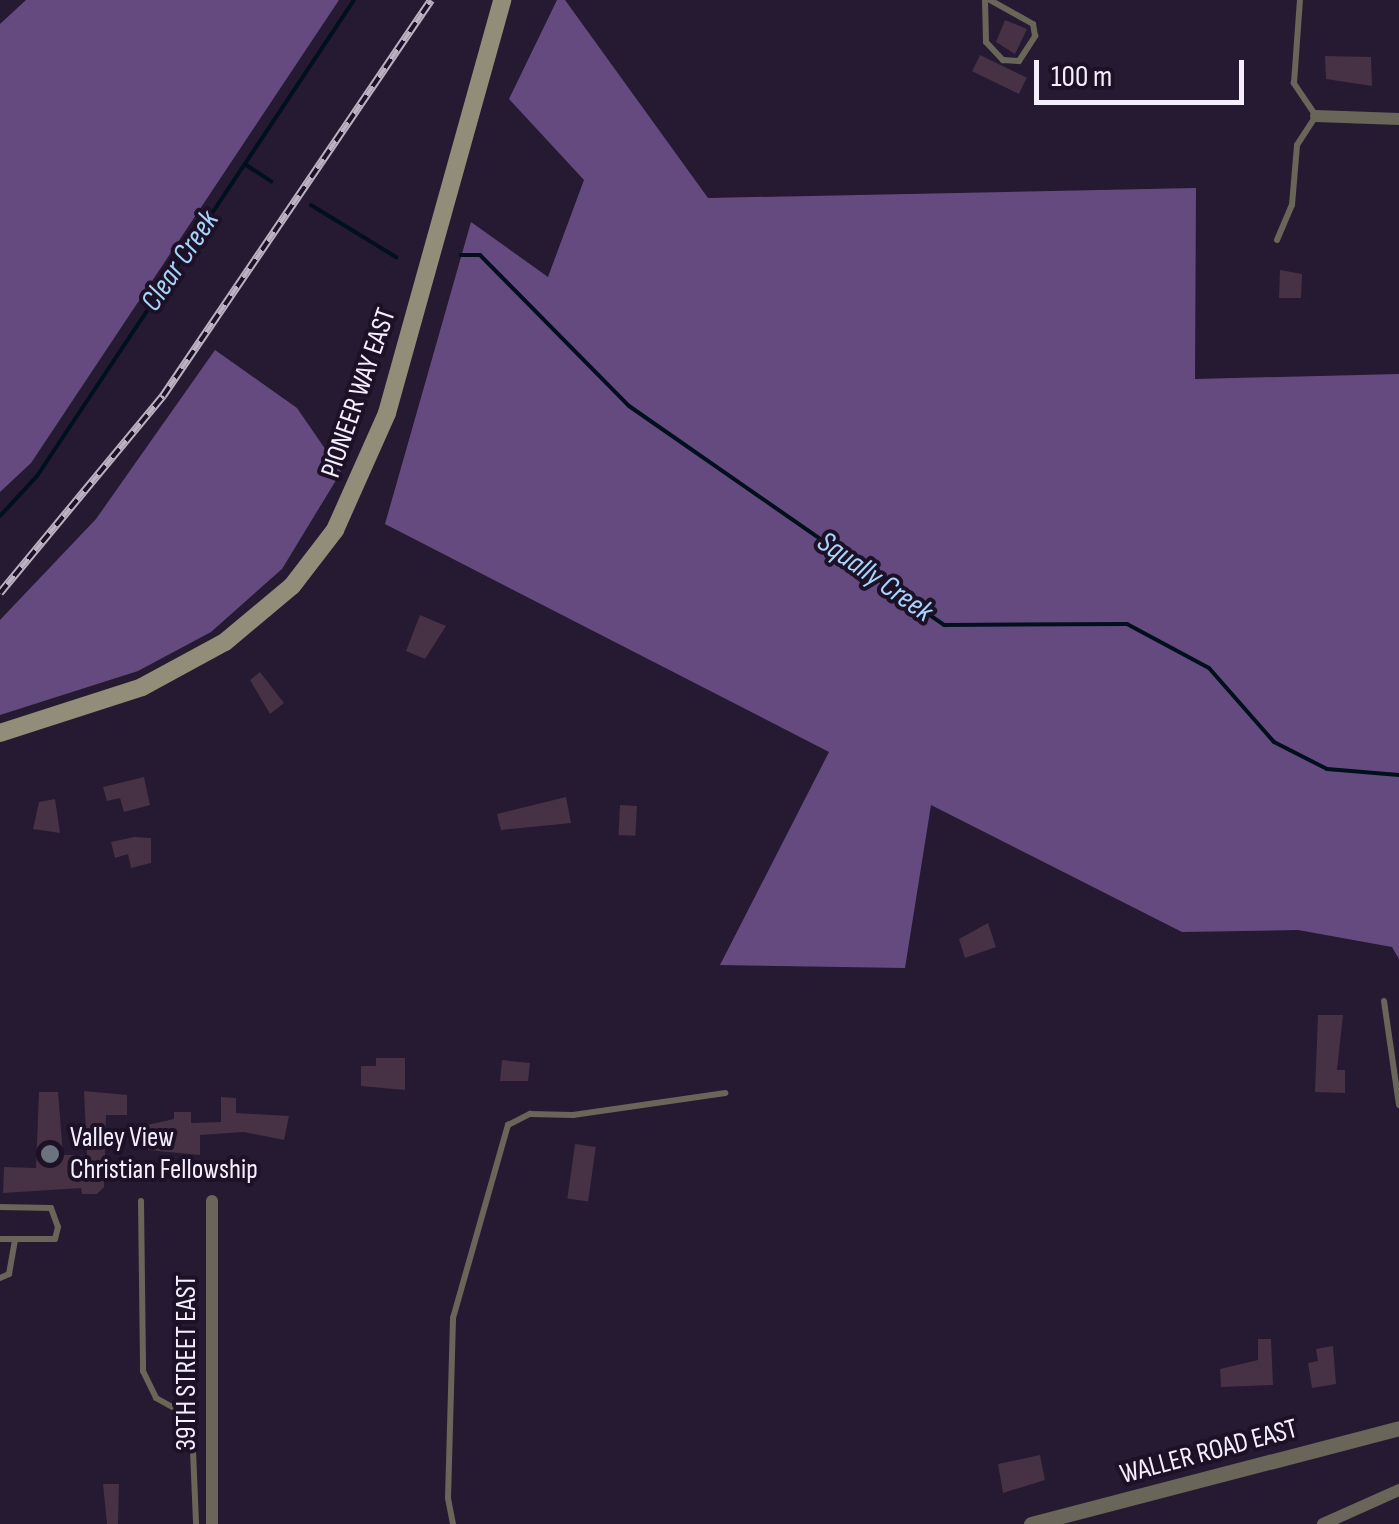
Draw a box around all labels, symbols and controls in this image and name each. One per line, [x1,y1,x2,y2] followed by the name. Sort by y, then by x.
[1039,40,1249,102] scale bar
[1051,59,1112,95] text: 100 m
[133,204,227,318] water label: Clear Creek
[314,304,404,482] street label: PIONEER WAY EAST
[810,524,940,630] water label: Squally Creek
[70,1121,258,1187] place label: Valley View Christian Fellowship
[39,1143,61,1165] marker: Valley View Christian Fellowship
[170,1275,204,1451] street label: 39TH STREET EAST
[1117,1412,1301,1492] street label: WALLER ROAD EAST

